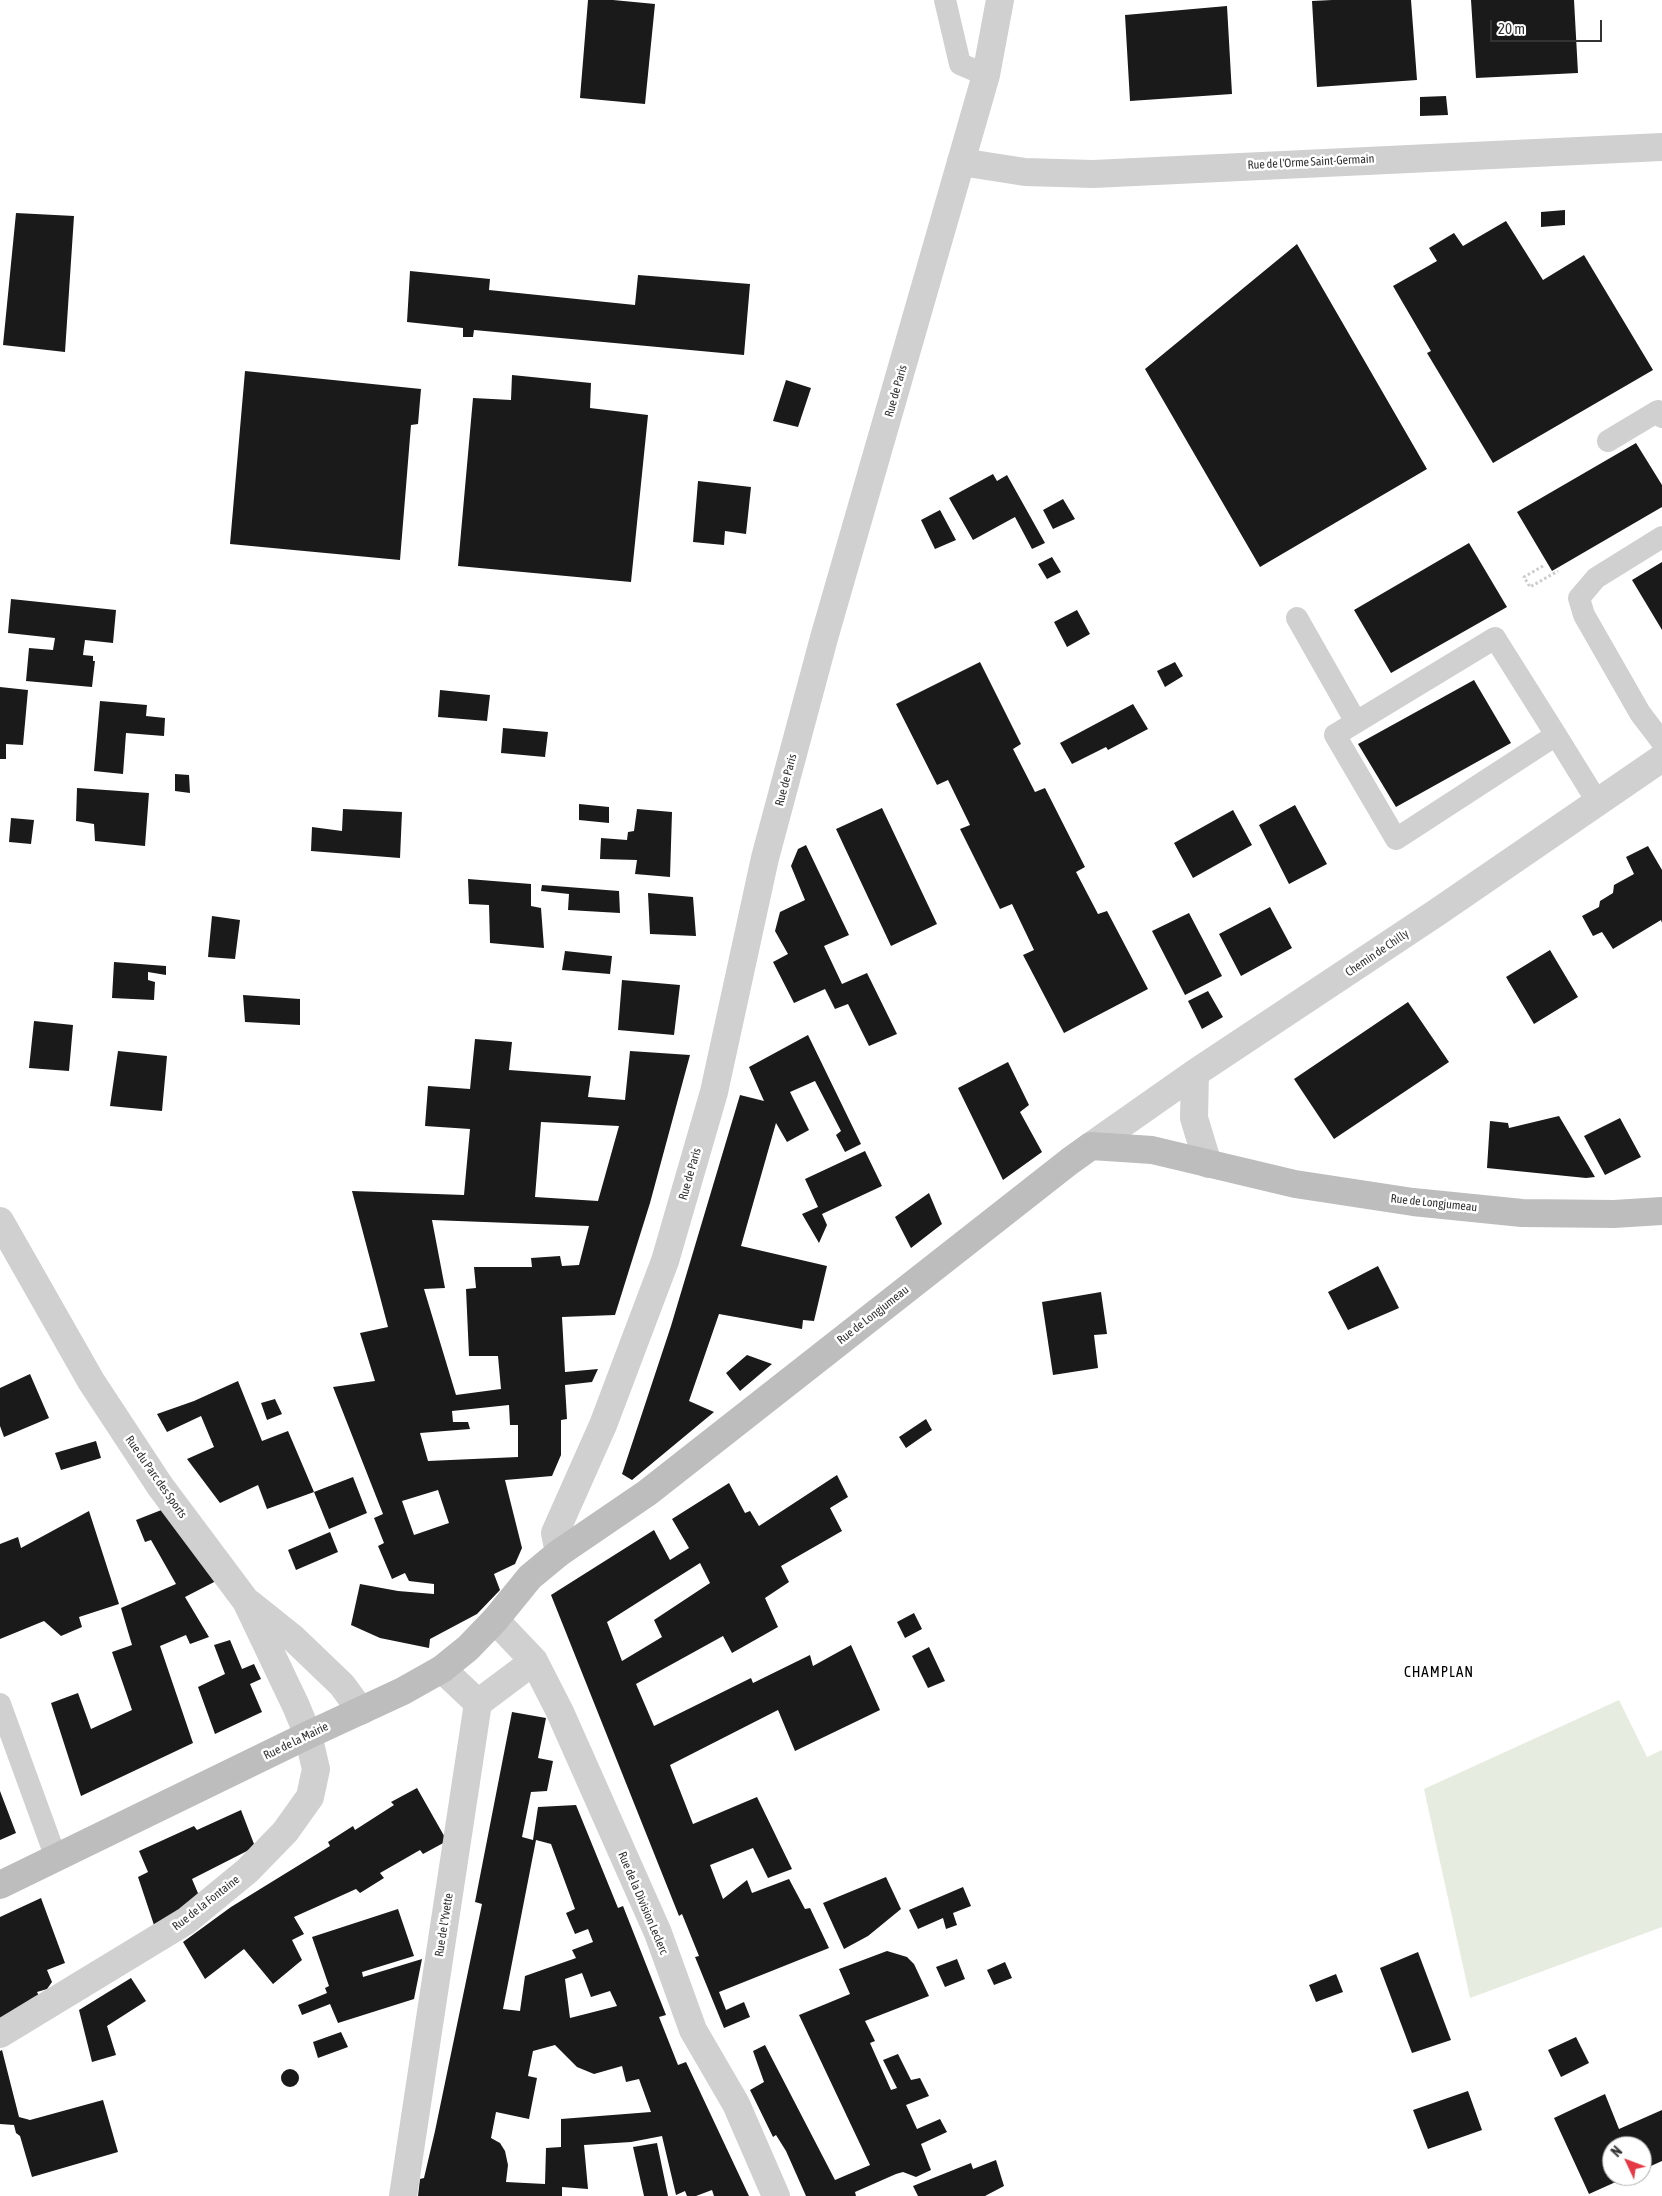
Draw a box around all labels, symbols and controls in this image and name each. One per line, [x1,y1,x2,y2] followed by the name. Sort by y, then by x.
[1492,10,1604,42] scale bar
[1498,20,1525,37] text: 20 m
[1247,151,1375,173] street label: Rue de l'Orme Saint-Germain
[882,363,910,419] street label: Rue de Paris
[772,752,800,808] street label: Rue de Paris
[1343,926,1411,980] street label: Chemin de Chilly
[676,1146,704,1202] street label: Rue de Paris
[1390,1191,1478,1215] street label: Rue de Longjumeau
[834,1283,912,1347] street label: Rue de Longjumeau
[122,1433,190,1521] street label: Rue du Parc des Sports
[1403,1663,1475,1681] district label: CHAMPLAN
[261,1719,331,1763] street label: Rue de la Mairie
[615,1849,671,1957] street label: Rue de la Division Leclerc
[170,1872,242,1934] street label: Rue de la Fontaine
[432,1892,456,1958] street label: Rue de l'Yvette
[1602,2136,1652,2186] north arrow
[1608,2143,1625,2160] text: N

